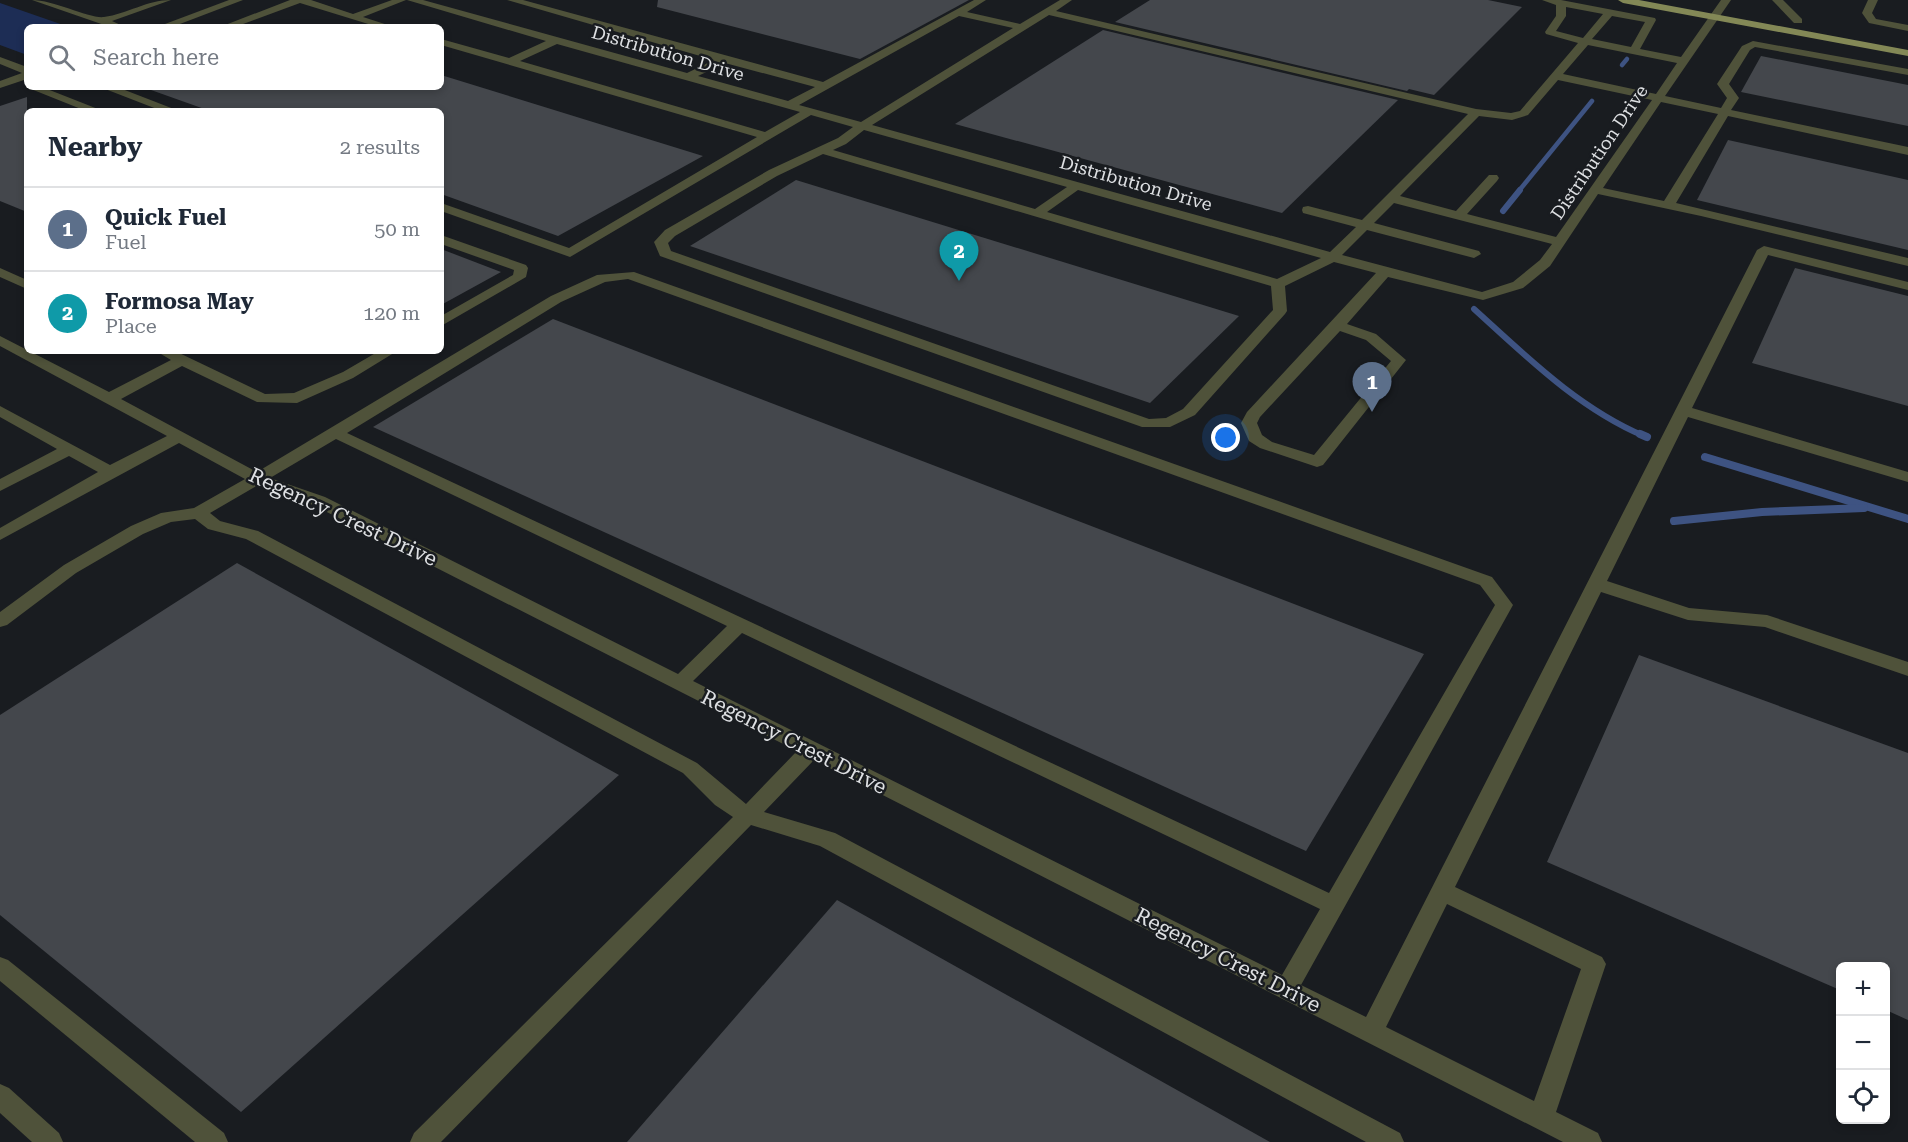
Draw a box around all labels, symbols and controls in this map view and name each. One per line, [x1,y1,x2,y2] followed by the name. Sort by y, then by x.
[589,21,747,85] street label: Distribution Drive
[24,24,444,90] search box
[45,41,78,74] icon: search
[93,45,219,70] text: Search here
[1546,81,1652,223] street label: Distribution Drive
[48,132,142,162] text: Nearby
[340,135,420,159] text: 2 results
[1057,151,1215,215] street label: Distribution Drive
[105,205,226,230] text: Quick Fuel
[62,217,73,241] text: 1
[374,217,420,241] text: 50 m
[105,230,146,254] text: Fuel
[940,232,978,281] pin: 2
[105,289,254,314] text: Formosa May
[62,301,73,325] text: 2
[363,301,420,325] text: 120 m
[105,314,157,338] text: Place
[1352,362,1392,412] pin: 1
[1211,423,1240,452] your location
[245,463,441,571] street label: Regency Crest Drive
[697,685,891,799] street label: Regency Crest Drive
[1131,903,1325,1017] street label: Regency Crest Drive
[1836,962,1890,1124] map controls
[1836,962,1890,1016] button: +
[1836,1016,1890,1070] button: −
[1836,1070,1890,1124] button: locate

